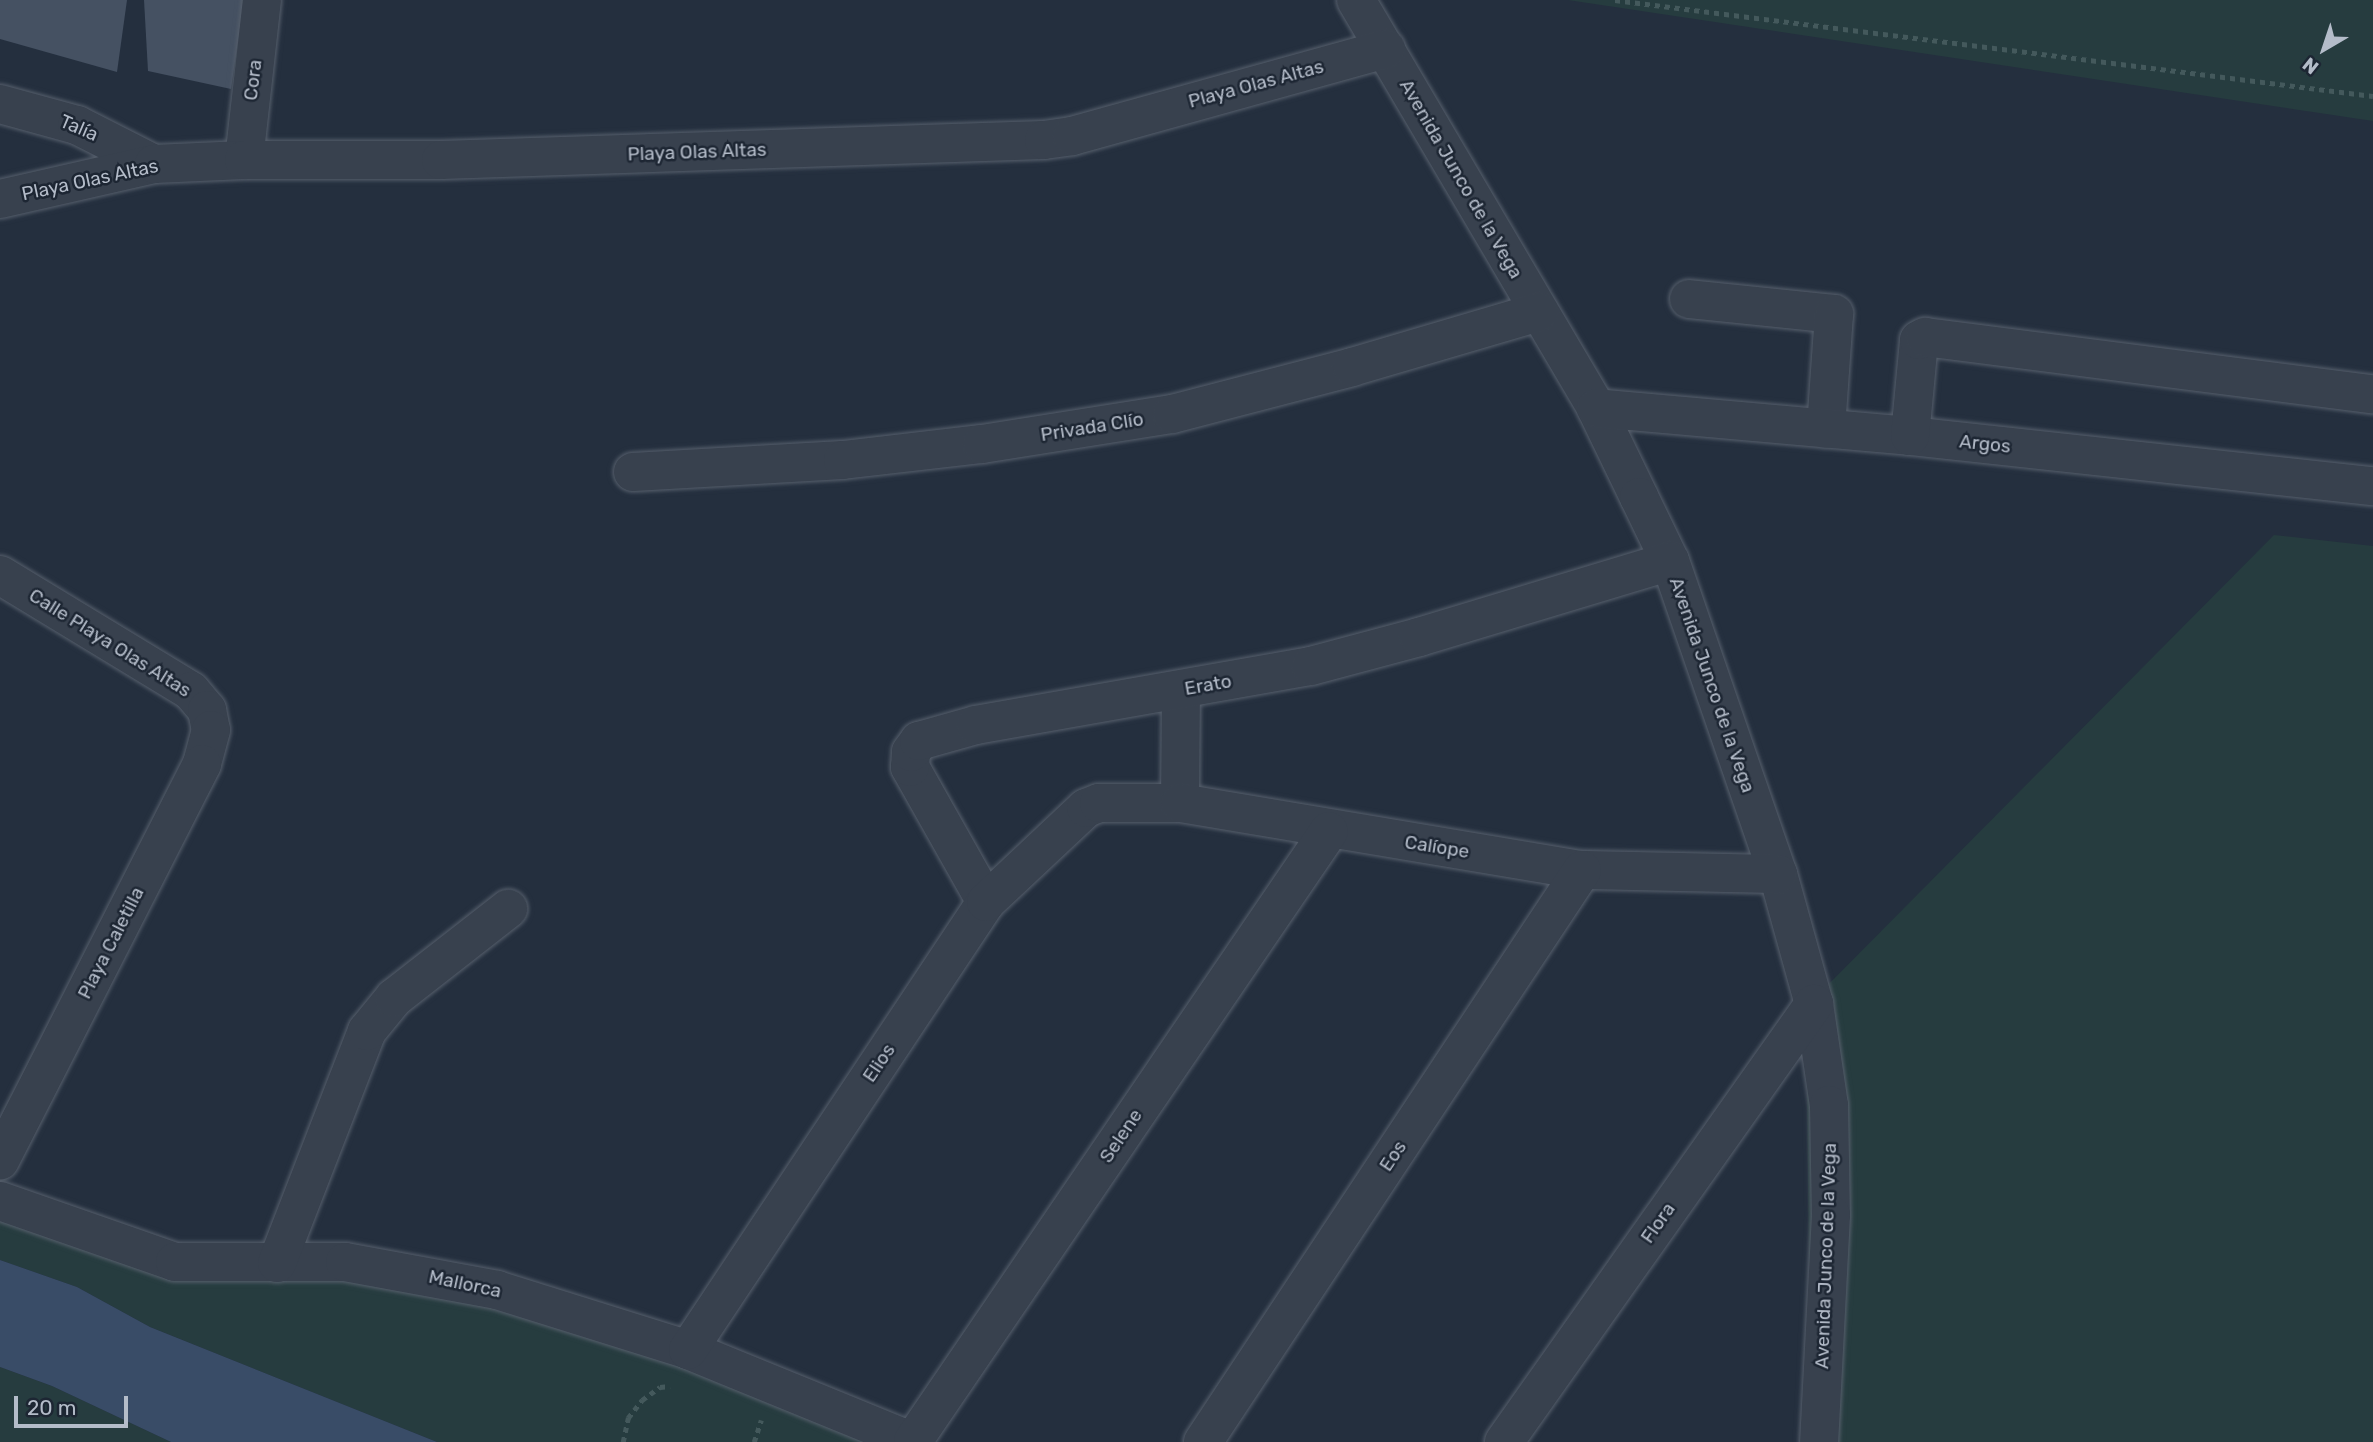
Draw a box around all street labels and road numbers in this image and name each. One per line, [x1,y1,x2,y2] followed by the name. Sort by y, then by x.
[1186,55,1326,113] street label: Playa Olas Altas
[239,58,267,102] street label: Cora
[1394,75,1528,283] street label: Avenida Junco de la Vega
[56,110,102,146] street label: Talía
[627,138,767,166] street label: Playa Olas Altas
[19,154,161,206] street label: Playa Olas Altas
[1039,408,1145,446] street label: Privada Clío
[1958,430,2012,458] street label: Argos
[1664,574,1760,796] street label: Avenida Junco de la Vega
[25,584,195,702] street label: Calle Playa Olas Altas
[1183,670,1233,700] street label: Erato
[1403,831,1471,863] street label: Calíope
[73,883,149,1003] street label: Playa Caletilla
[858,1039,900,1087] street label: Elios
[1095,1105,1147,1167] street label: Selene
[1375,1136,1411,1176] street label: Eos
[1811,1142,1841,1370] street label: Avenida Junco de la Vega
[1636,1198,1680,1248] street label: Flora
[427,1265,503,1303] street label: Mallorca

